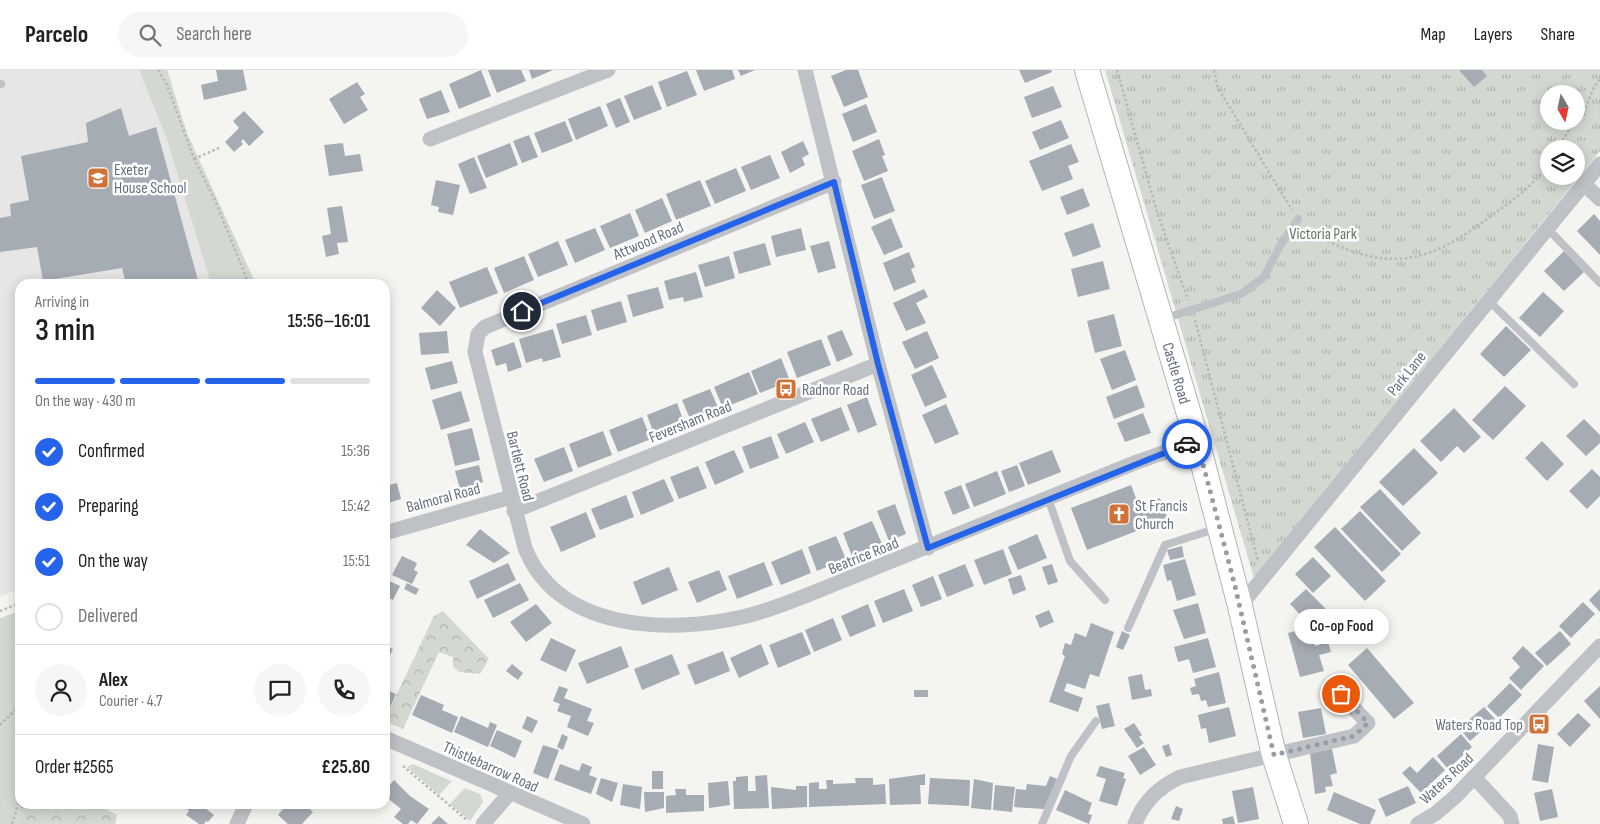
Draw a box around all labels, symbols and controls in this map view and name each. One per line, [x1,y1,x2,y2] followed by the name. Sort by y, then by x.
[118,12,468,57] search box
[25,20,88,49] text: Parcelo
[136,21,164,49] icon: search
[176,23,252,46] text: Search here
[1421,24,1446,45] text: Map
[1474,24,1513,45] text: Layers
[1541,24,1575,45] text: Share
[1540,85,1585,130] north arrow
[1540,85,1585,185] map controls
[1540,140,1585,185] button: layers
[114,161,187,198] place label: Exeter House School
[86,166,110,190] school or university icon: Exeter House School
[610,218,687,265] street label: Attwood Road
[1289,225,1357,244] park label: Victoria Park
[501,290,543,332] pin
[35,293,89,312] text: Arriving in
[508,297,536,325] icon: home
[288,310,370,333] text: 15:56–16:01
[35,311,95,350] text: 3 min
[1157,341,1193,406] street label: Castle Road
[1384,348,1431,400] street label: Park Lane
[774,377,798,401] bus stop icon: Radnor Road
[802,381,869,400] place label: Radnor Road
[35,392,136,411] text: On the way · 430 m
[647,397,735,448] street label: Feversham Road
[1162,419,1212,469] courier
[502,429,537,503] street label: Bartlett Road
[1173,430,1201,458] icon: car
[35,438,63,466] icon: check
[78,440,145,463] text: Confirmed
[341,442,370,461] text: 15:36
[404,479,482,517] street label: Balmoral Road
[35,493,63,521] icon: check
[78,495,139,518] text: Preparing
[342,497,370,516] text: 15:42
[1135,497,1188,534] place label: St Francis Church
[1107,502,1131,526] church icon: St Francis Church
[826,534,901,579] street label: Beatrice Road
[35,548,63,576] icon: check
[78,550,148,573] text: On the way
[343,552,370,571] text: 15:51
[78,605,138,628] text: Delivered
[1294,609,1388,644] callout: Co-op Food
[1310,617,1373,636] text: Co-op Food
[35,664,87,716] button: person
[254,664,306,716] button: chat
[318,664,370,716] button: phone
[99,669,128,692] text: Alex
[1320,673,1362,715] pin
[1327,680,1355,708] icon: bag
[99,692,162,711] text: Courier · 4.7
[1527,712,1551,736] bus stop icon: Waters Road Top
[1435,716,1523,735] place label: Waters Road Top
[440,738,541,797] street label: Thistlebarrow Road
[1416,749,1478,809] street label: Waters Road
[35,756,114,779] text: Order #2565
[321,756,370,779] text: £25.80

